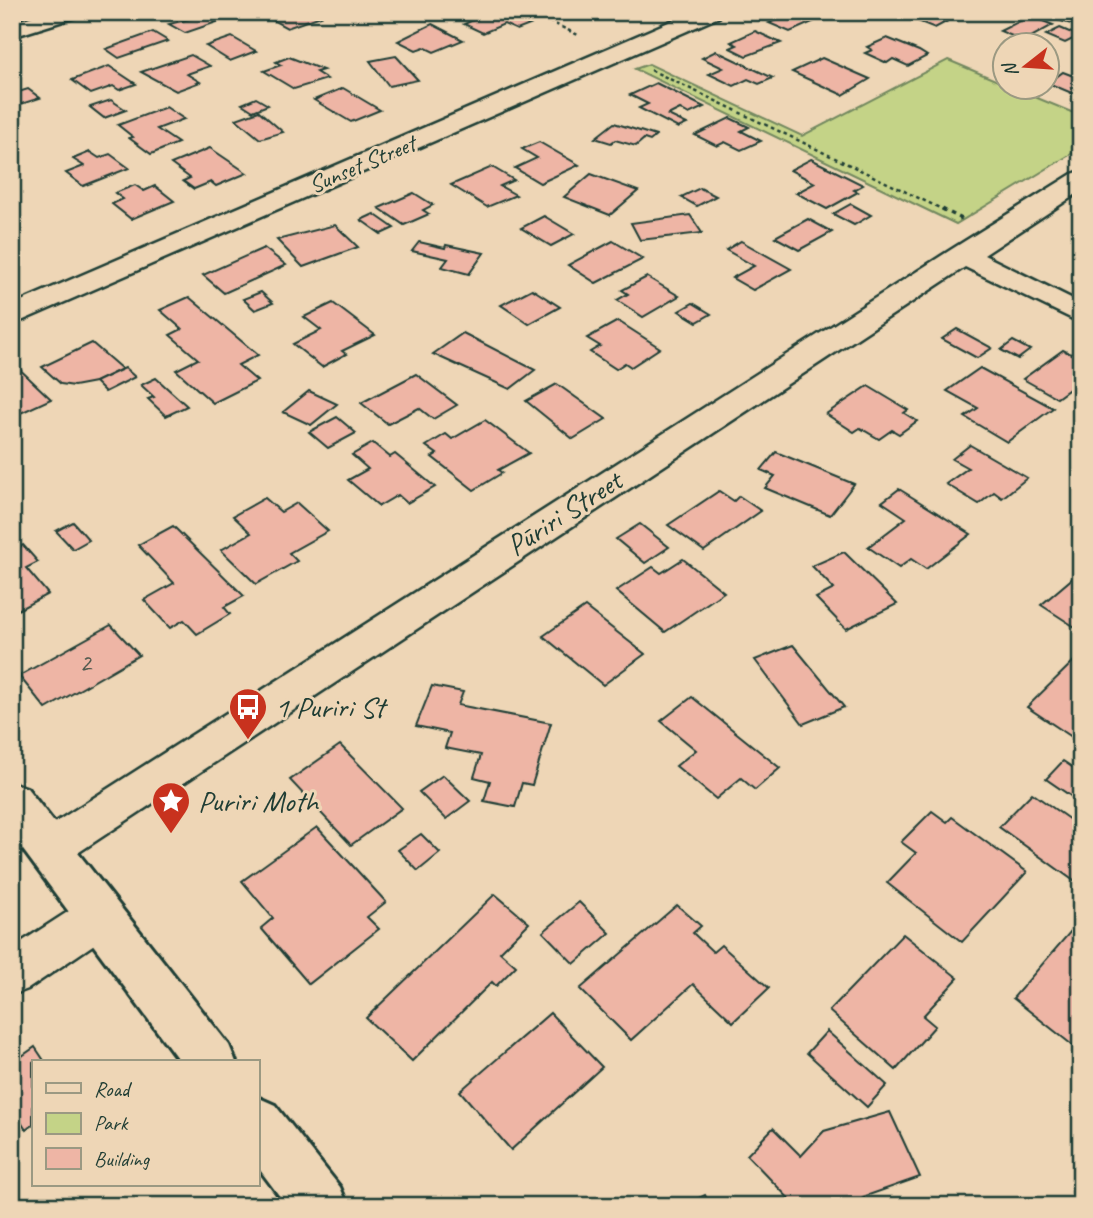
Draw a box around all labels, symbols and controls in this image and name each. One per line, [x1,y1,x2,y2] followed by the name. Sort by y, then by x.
[992,32,1062,102] north arrow
[997,58,1024,80] text: N
[304,127,423,200] street label: Sunset Street
[499,460,631,564] street label: Pūriri Street
[79,646,93,679] house number: 2
[227,686,269,741] bus stop icon: 1 Puriri St
[275,688,389,726] place label: 1 Puriri St
[150,780,192,835] place icon: Puriri Moth
[198,782,320,820] place label: Puriri Moth
[32,1060,259,1186] legend
[94,1076,133,1102] text: Road
[94,1110,129,1136] text: Park
[94,1146,151,1172] text: Building

